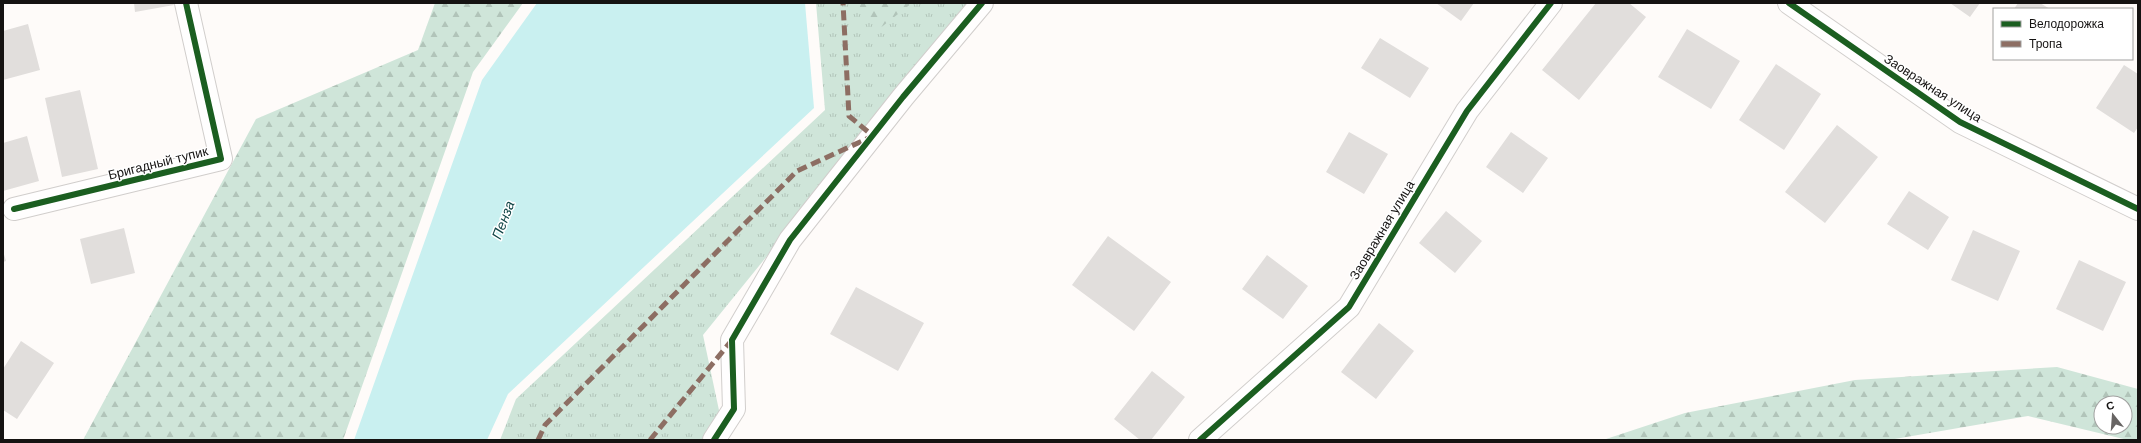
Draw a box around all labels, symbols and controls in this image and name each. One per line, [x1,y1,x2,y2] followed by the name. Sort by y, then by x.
[1993,8,2133,60] legend
[2029,17,2104,31] text: Велодорожка
[2029,37,2063,51] text: Тропа
[1881,51,1985,126] street label: Заовражная улица
[107,143,210,183] street label: Бригадный тупик
[1346,177,1418,282] street label: Заовражная улица
[488,198,518,241] water label: Пенза
[2093,395,2133,435] north arrow
[2105,399,2116,412] text: С

